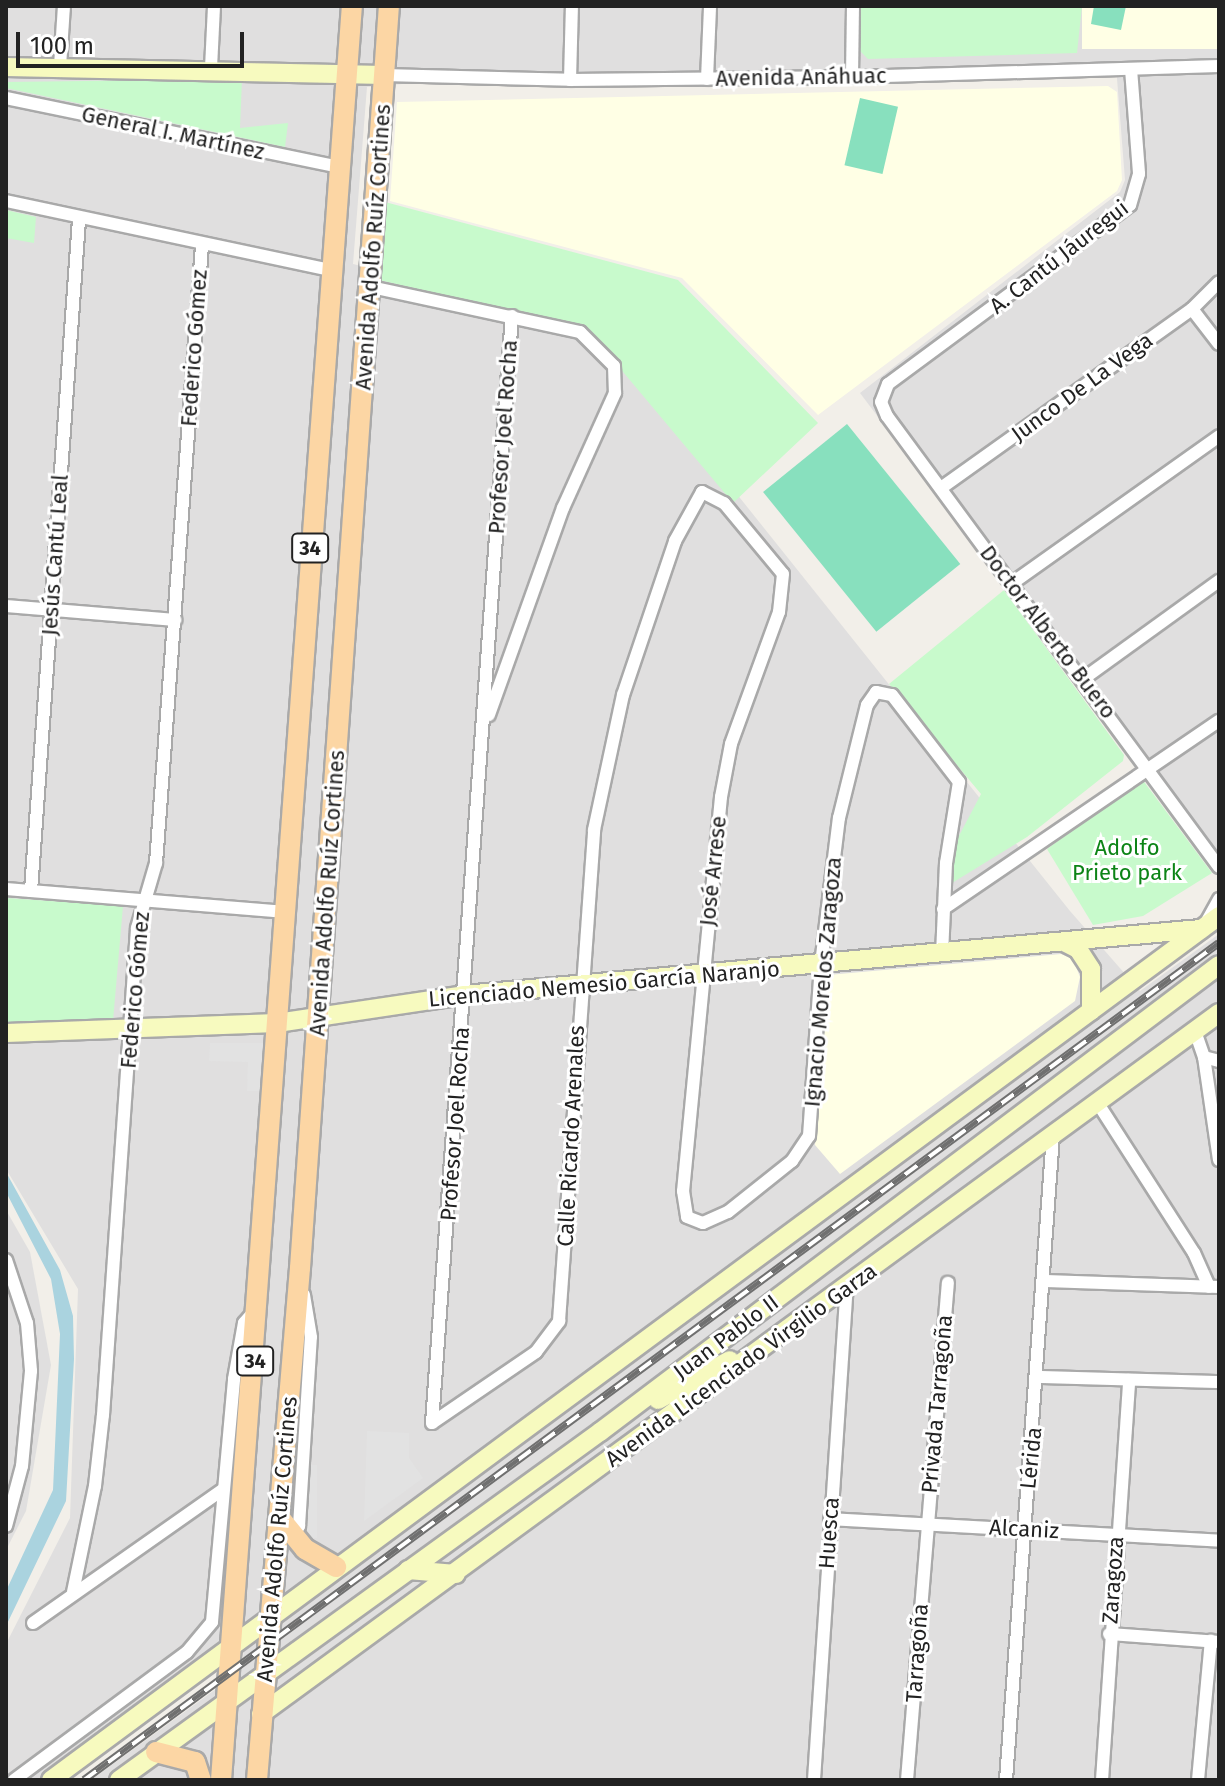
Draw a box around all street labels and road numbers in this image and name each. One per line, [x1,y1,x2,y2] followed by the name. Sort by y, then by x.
[715,62,887,92] street label: Avenida Anáhuac
[79,101,267,165] street label: General I. Martínez
[350,103,396,391] street label: Avenida Adolfo Ruíz Cortines
[984,195,1134,319] street label: A. Cantú Jáuregui
[175,268,213,428] street label: Federico Gómez
[1006,327,1158,447] street label: Junco De La Vega
[483,339,523,535] street label: Profesor Joel Rocha
[36,473,74,637] street label: Jesús Cantú Leal
[290,532,330,564] road number: 34
[974,540,1122,724] street label: Doctor Alberto Buero
[304,749,350,1037] street label: Avenida Adolfo Ruíz Cortines
[694,815,732,927] street label: José Arrese
[799,856,847,1108] street label: Ignacio Morelos Zaragoza
[115,910,155,1070] street label: Federico Gómez
[427,955,781,1013] street label: Licenciado Nemesio García Naranjo
[552,1025,590,1247] street label: Calle Ricardo Arenales
[435,1026,475,1222] street label: Profesor Joel Rocha
[600,1258,882,1472] street label: Avenida Licenciado Virgilio Garza
[668,1289,784,1385] street label: Juan Pablo II
[916,1313,958,1495] street label: Privada Tarragoña
[235,1345,275,1377] road number: 34
[251,1395,303,1683] street label: Avenida Adolfo Ruíz Cortines
[1015,1426,1047,1490] street label: Lérida
[813,1496,845,1570] street label: Huesca
[988,1514,1060,1544] street label: Alcaniz
[1097,1535,1129,1625] street label: Zaragoza
[900,1603,934,1703] street label: Tarragoña

